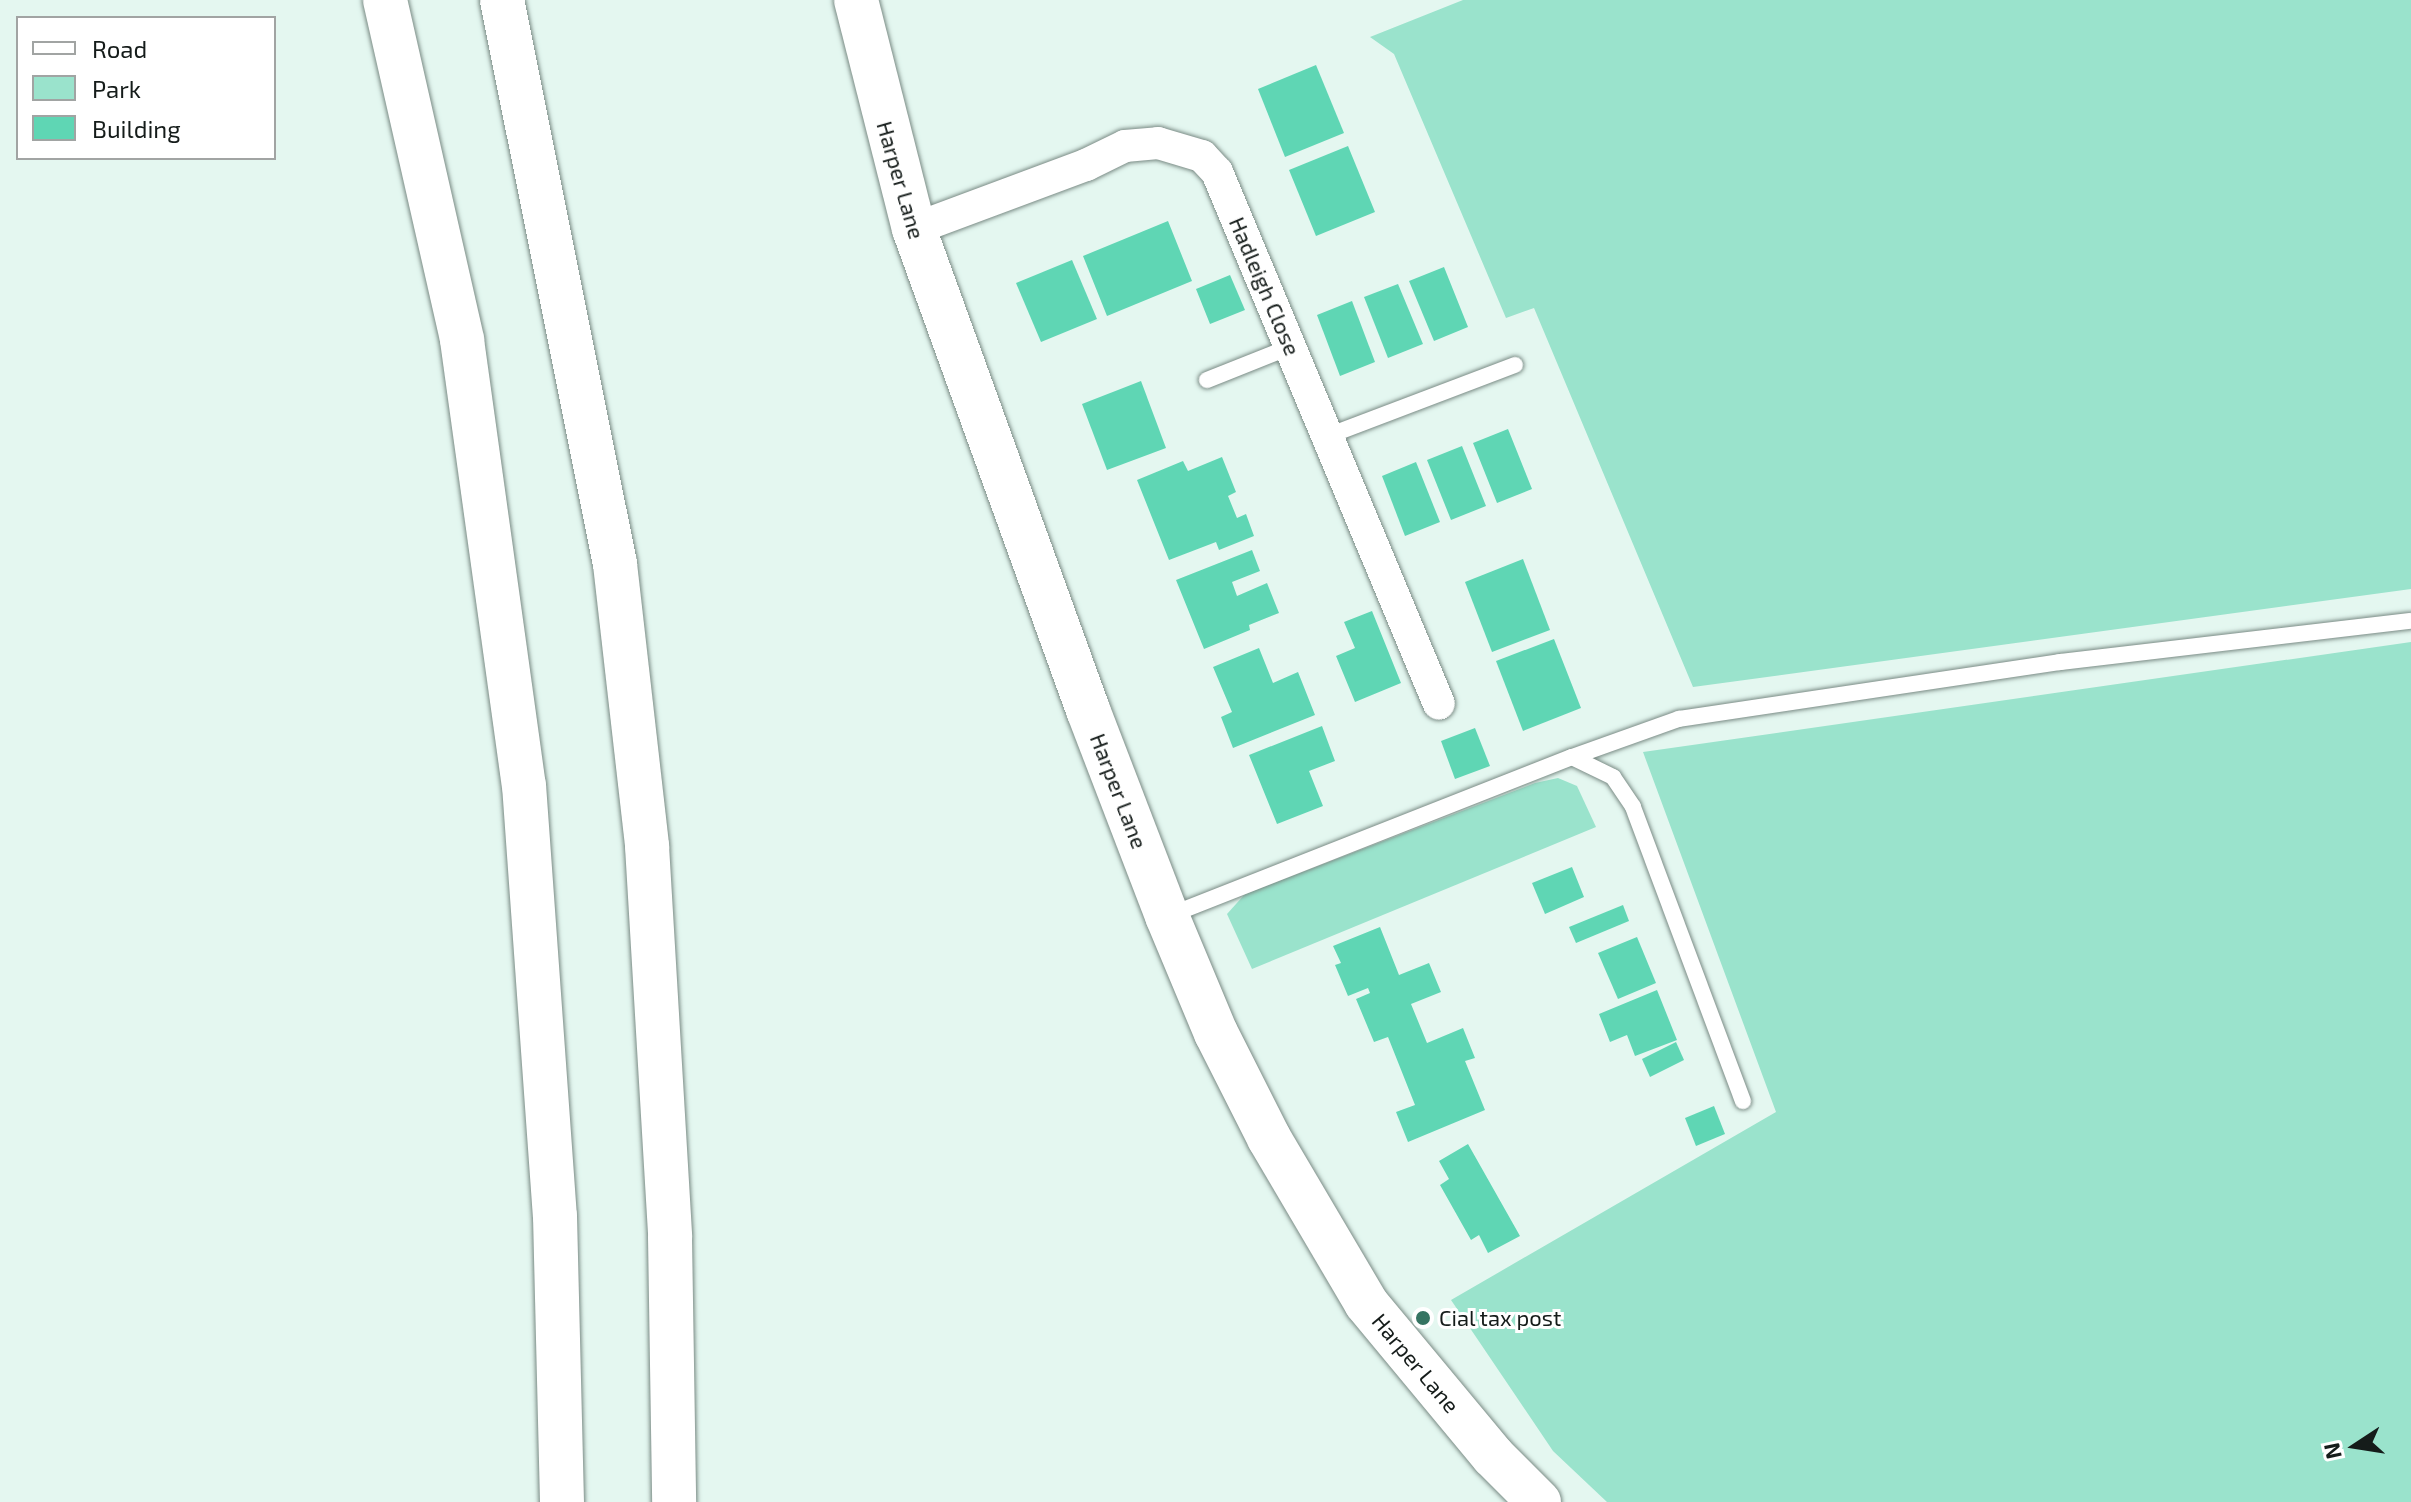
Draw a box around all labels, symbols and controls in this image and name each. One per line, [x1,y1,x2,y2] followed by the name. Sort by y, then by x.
[16,16,276,160] legend
[92,34,147,63] text: Road
[92,74,141,103] text: Park
[92,114,181,143] text: Building
[872,118,930,242] street label: Harper Lane
[1224,213,1306,359] street label: Hadleigh Close
[1085,729,1153,853] street label: Harper Lane
[1439,1305,1562,1331] place label: Cial tax post
[1367,1308,1465,1418] street label: Harper Lane
[1414,1309,1432,1327] marker: Cial tax post
[2315,1406,2395,1486] north arrow
[2317,1441,2346,1461] text: N

